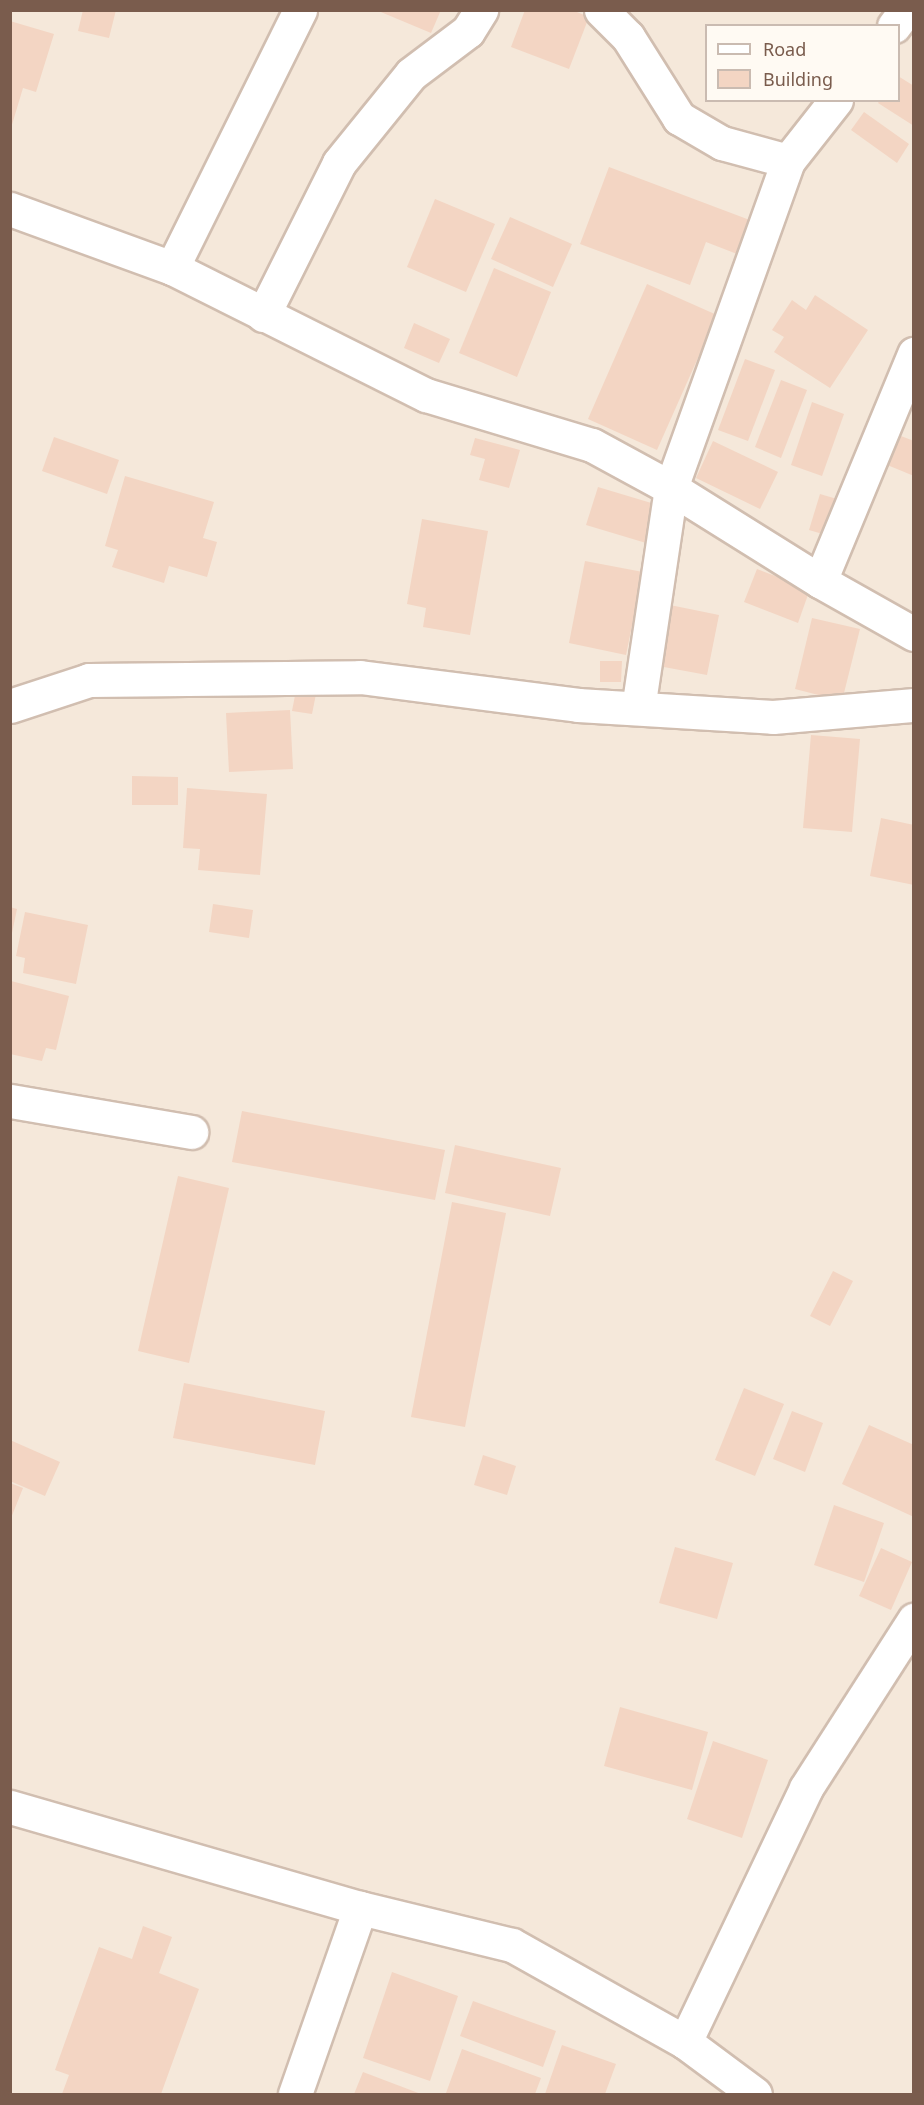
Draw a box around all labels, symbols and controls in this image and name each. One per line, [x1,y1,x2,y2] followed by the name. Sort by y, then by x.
[705,24,900,102] legend
[763,37,806,61] text: Road
[763,67,833,91] text: Building

